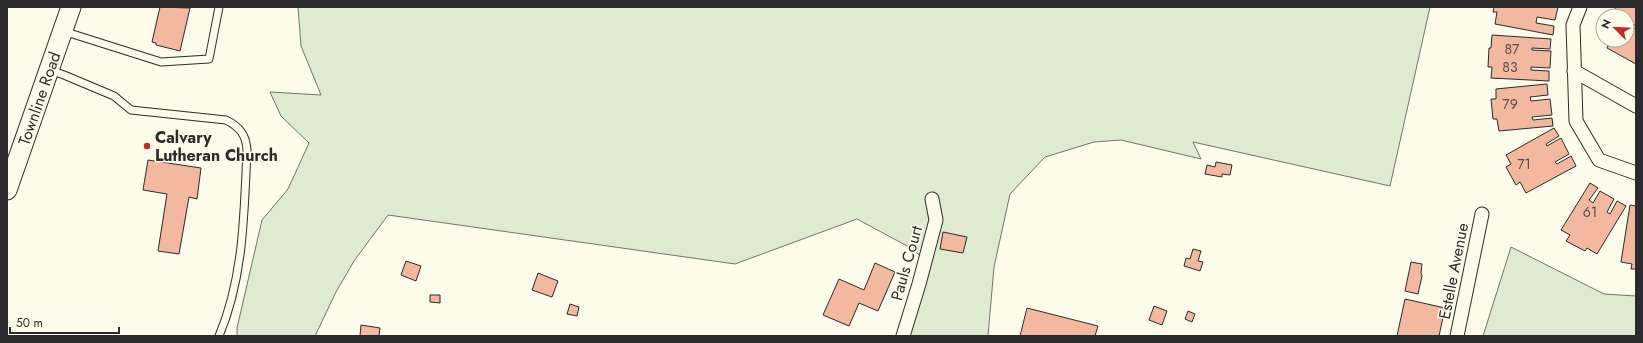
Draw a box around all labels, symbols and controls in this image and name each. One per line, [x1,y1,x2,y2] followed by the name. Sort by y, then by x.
[1595,8,1635,48] north arrow
[1597,17,1615,31] text: N
[1505,39,1520,59] house number: 87
[13,49,66,148] street label: Townline Road
[1502,57,1518,77] house number: 83
[1502,94,1518,114] house number: 79
[155,126,278,167] place label: Calvary Lutheran Church
[142,141,152,151] marker: Calvary Lutheran Church
[1517,154,1531,174] house number: 71
[1583,202,1597,222] house number: 61
[1433,221,1474,321] street label: Estelle Avenue
[885,223,928,303] street label: Pauls Court
[10,309,119,335] scale bar
[16,314,43,332] text: 50 m

